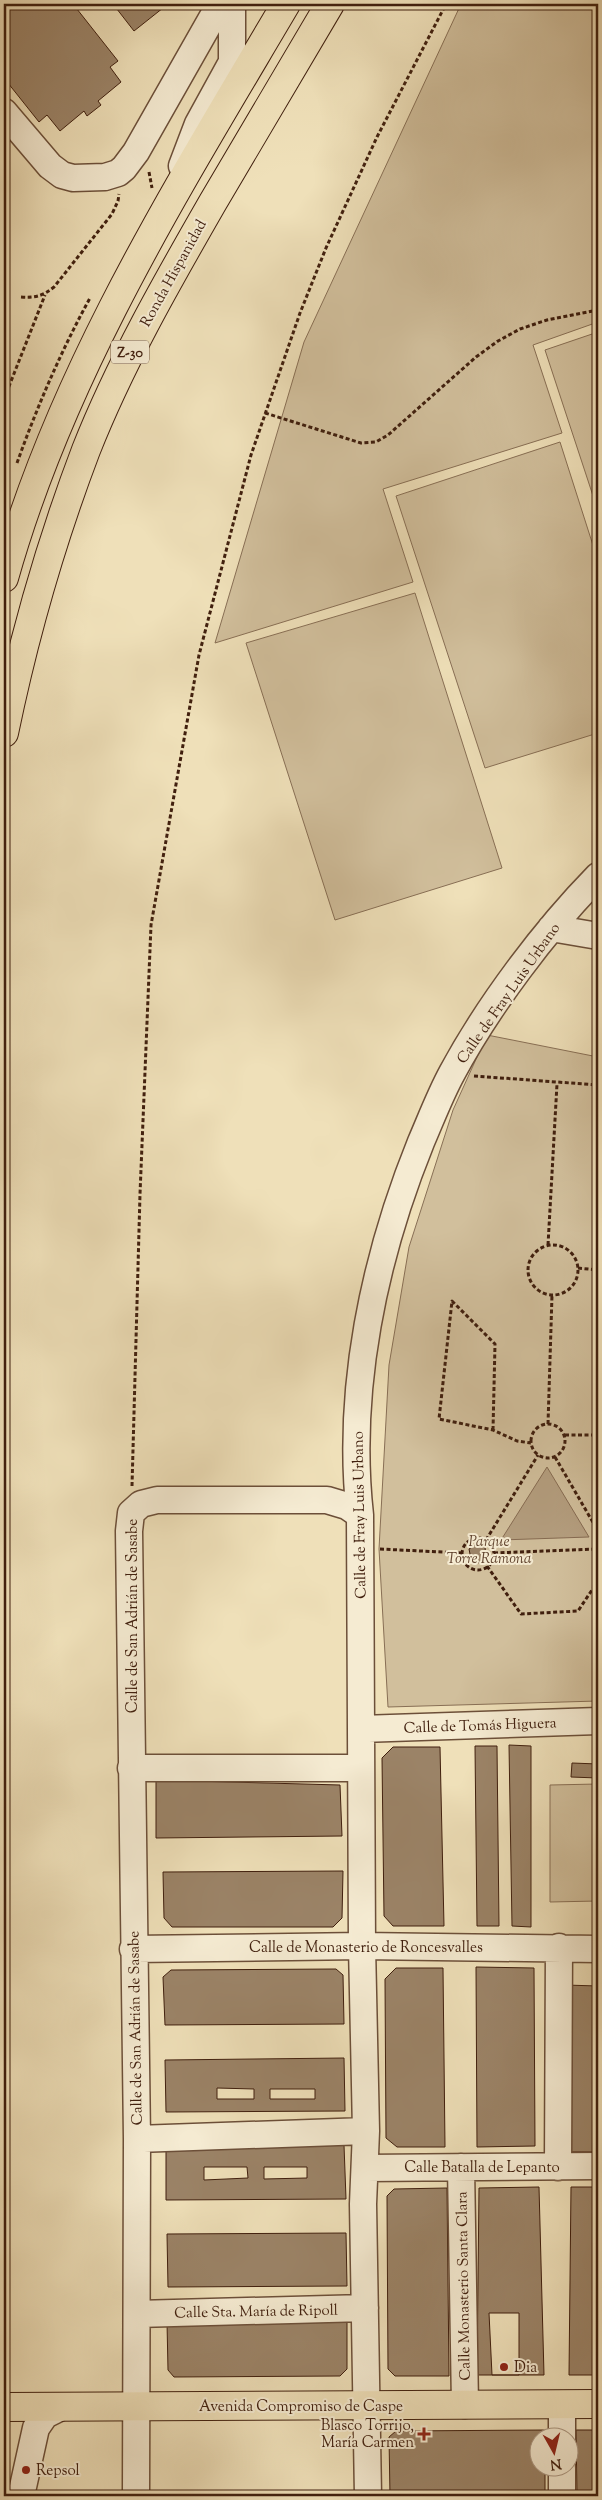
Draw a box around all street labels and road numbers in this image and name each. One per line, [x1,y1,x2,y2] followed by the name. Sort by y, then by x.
[136,216,213,331] street label: Ronda Hispanidad
[111,341,149,364] road number: Z-30
[453,919,566,1069] street label: Calle de Fray Luis Urbano
[349,1431,372,1599] street label: Calle de Fray Luis Urbano
[123,1519,144,1713] street label: Calle de San Adrián de Sasabe
[403,1713,557,1740] street label: Calle de Tomás Higuera
[124,1931,149,2125] street label: Calle de San Adrián de Sasabe
[249,1938,483,1959] street label: Calle de Monasterio de Roncesvalles
[404,2158,560,2179] street label: Calle Batalla de Lepanto
[452,2191,477,2381] street label: Calle Monasterio Santa Clara
[174,2301,338,2324] street label: Calle Sta. María de Ripoll
[199,2397,403,2418] street label: Avenida Compromiso de Caspe

